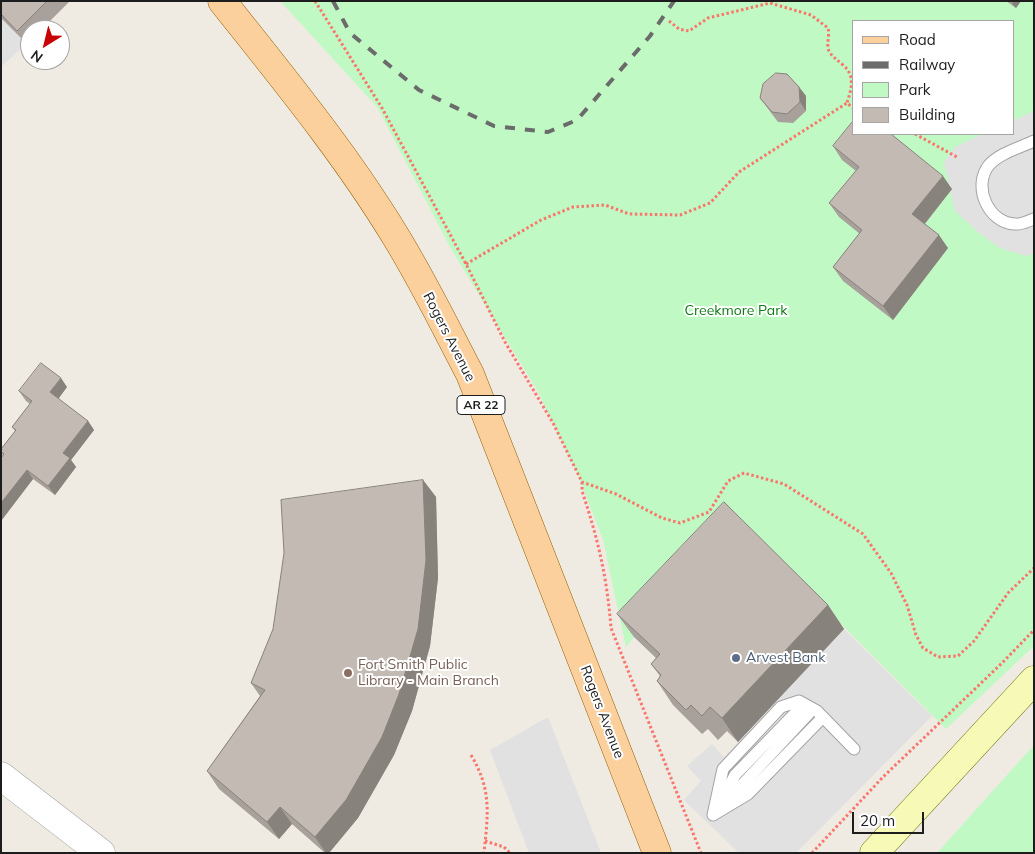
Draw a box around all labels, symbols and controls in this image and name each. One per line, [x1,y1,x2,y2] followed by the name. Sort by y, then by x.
[20,20,70,70] north arrow
[852,20,1015,135] legend
[899,30,936,49] text: Road
[27,46,46,67] text: N
[899,55,955,74] text: Railway
[899,80,931,99] text: Park
[899,105,955,124] text: Building
[419,290,479,384] street label: Rogers Avenue
[684,303,788,319] park label: Creekmore Park
[457,396,505,414] road number: AR 22
[746,650,826,666] place label: Arvest Bank
[730,652,742,664] marker: Arvest Bank
[358,657,499,690] place label: Fort Smith Public Library - Main Branch
[577,663,627,761] street label: Rogers Avenue
[342,667,354,679] marker: Fort Smith Public Library - Main Branch
[855,802,928,834] scale bar
[860,811,895,830] text: 20 m

